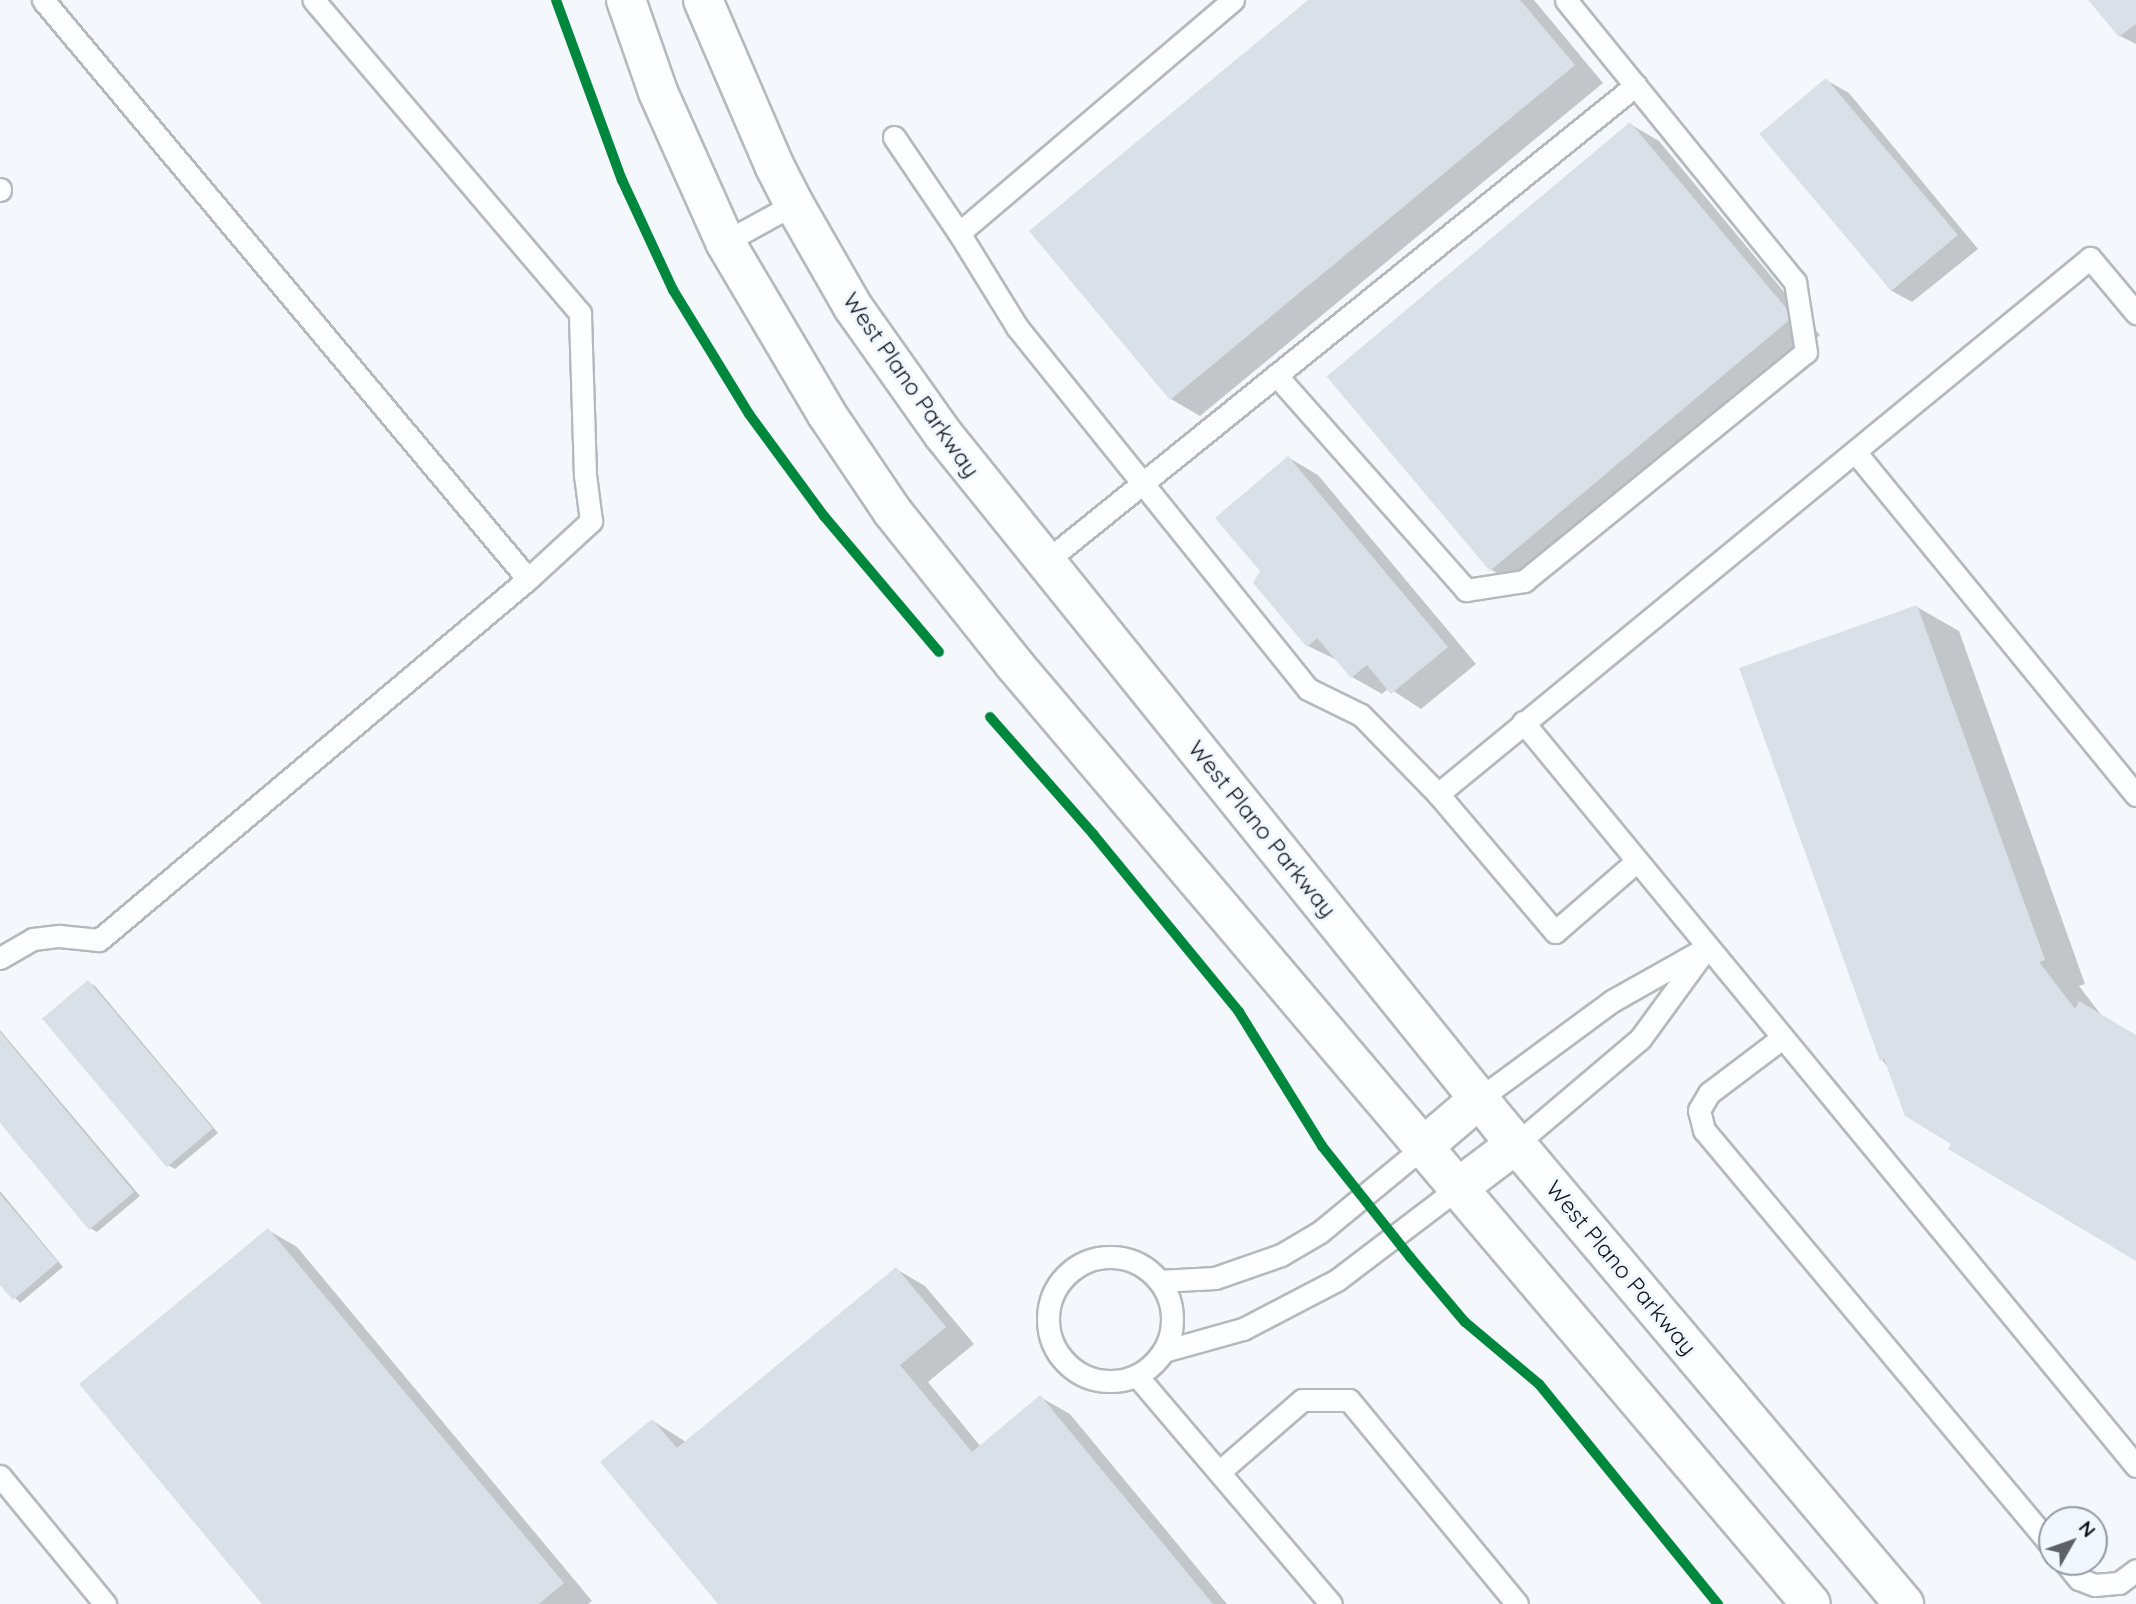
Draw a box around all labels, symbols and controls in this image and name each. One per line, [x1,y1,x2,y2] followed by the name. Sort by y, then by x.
[837,287,985,483] street label: West Plano Parkway
[1182,735,1342,923] street label: West Plano Parkway
[1540,1175,1702,1361] street label: West Plano Parkway
[2038,1506,2108,1576] north arrow
[2074,1516,2101,1542] text: N

